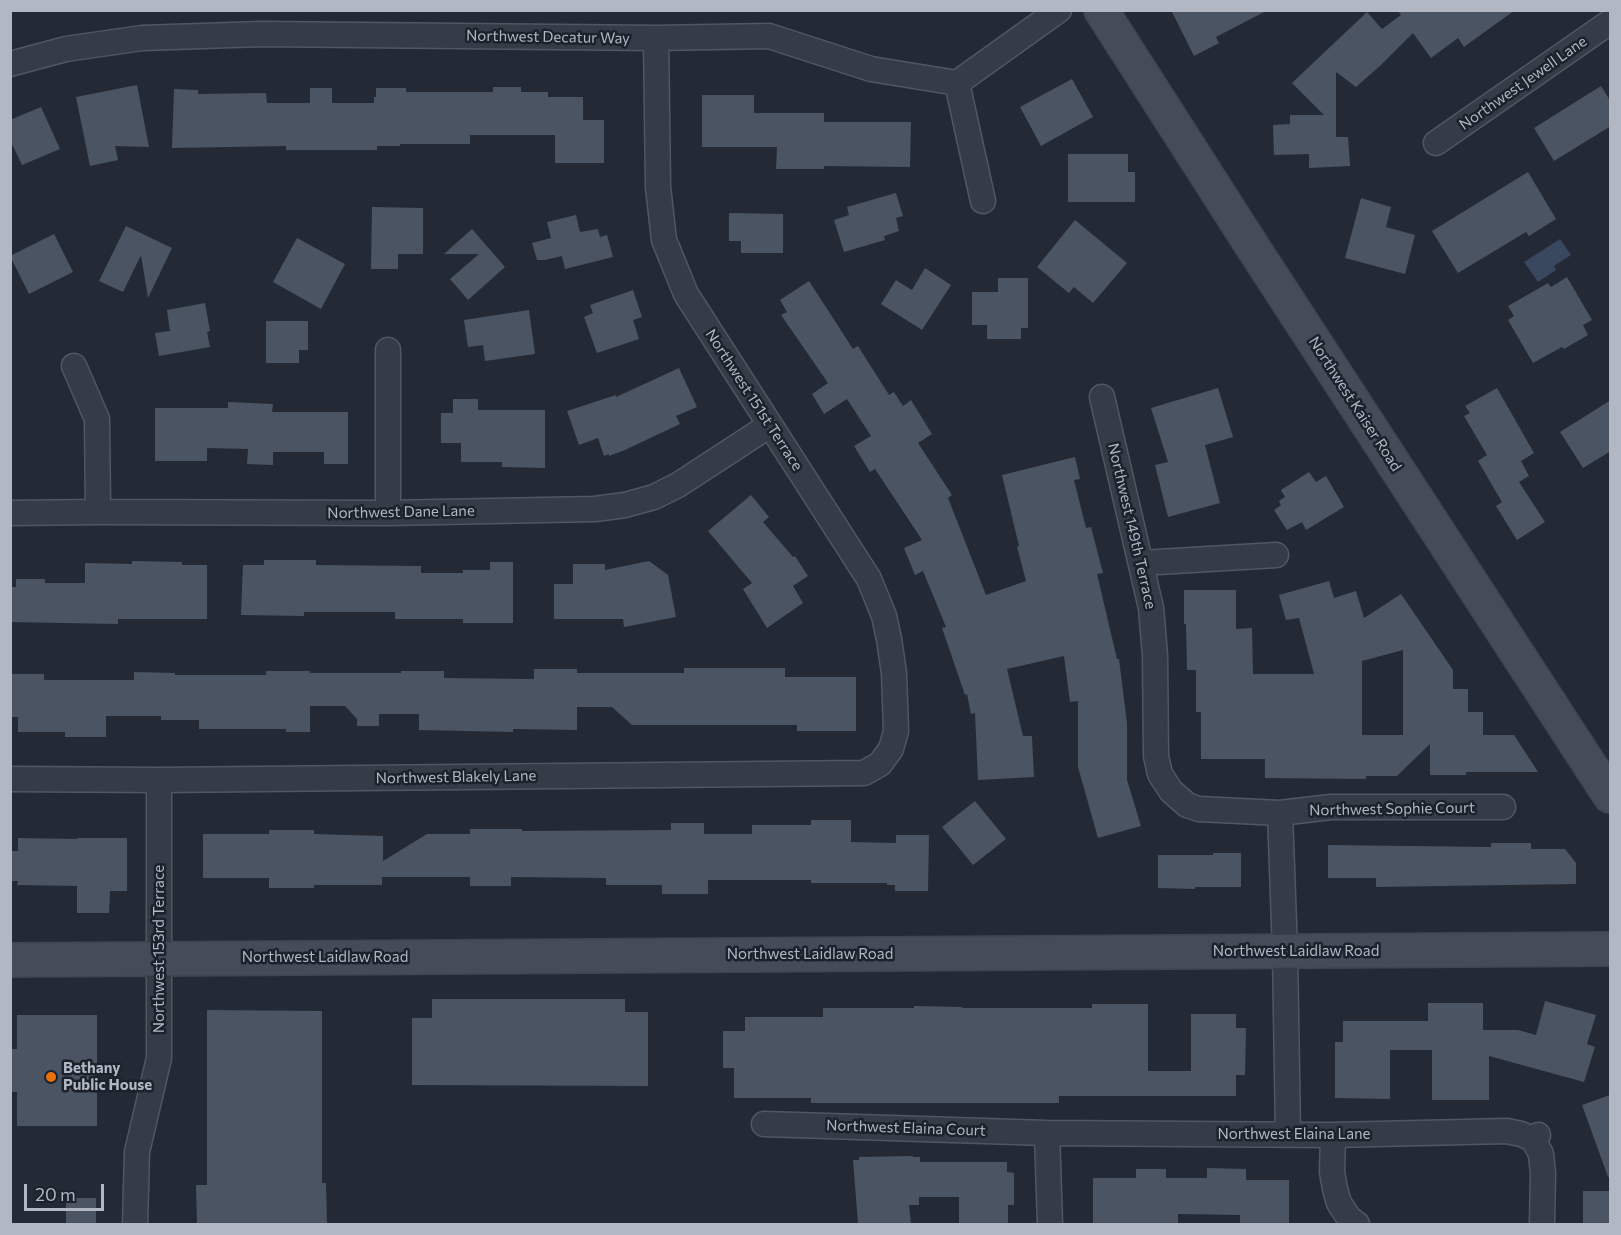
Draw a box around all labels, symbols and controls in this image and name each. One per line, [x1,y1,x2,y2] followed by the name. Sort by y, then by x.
[466,27,630,47] street label: Northwest Decatur Way
[1456,32,1590,134] street label: Northwest Jewell Lane
[702,326,806,474] street label: Northwest 151st Terrace
[1305,333,1405,475] street label: Northwest Kaiser Road
[1104,441,1160,611] street label: Northwest 149th Terrace
[327,502,475,522] street label: Northwest Dane Lane
[375,767,537,787] street label: Northwest Blakely Lane
[1309,799,1475,819] street label: Northwest Sophie Court
[150,865,168,1033] street label: Northwest 153rd Terrace
[1213,942,1379,960] street label: Northwest Laidlaw Road
[727,945,893,963] street label: Northwest Laidlaw Road
[242,948,408,966] street label: Northwest Laidlaw Road
[63,1059,152,1094] place label: Bethany Public House
[44,1070,58,1084] marker: Bethany Public House
[826,1116,986,1140] street label: Northwest Elaina Court
[1218,1125,1370,1143] street label: Northwest Elaina Lane
[27,1172,106,1210] scale bar
[35,1183,76,1205] text: 20 m

